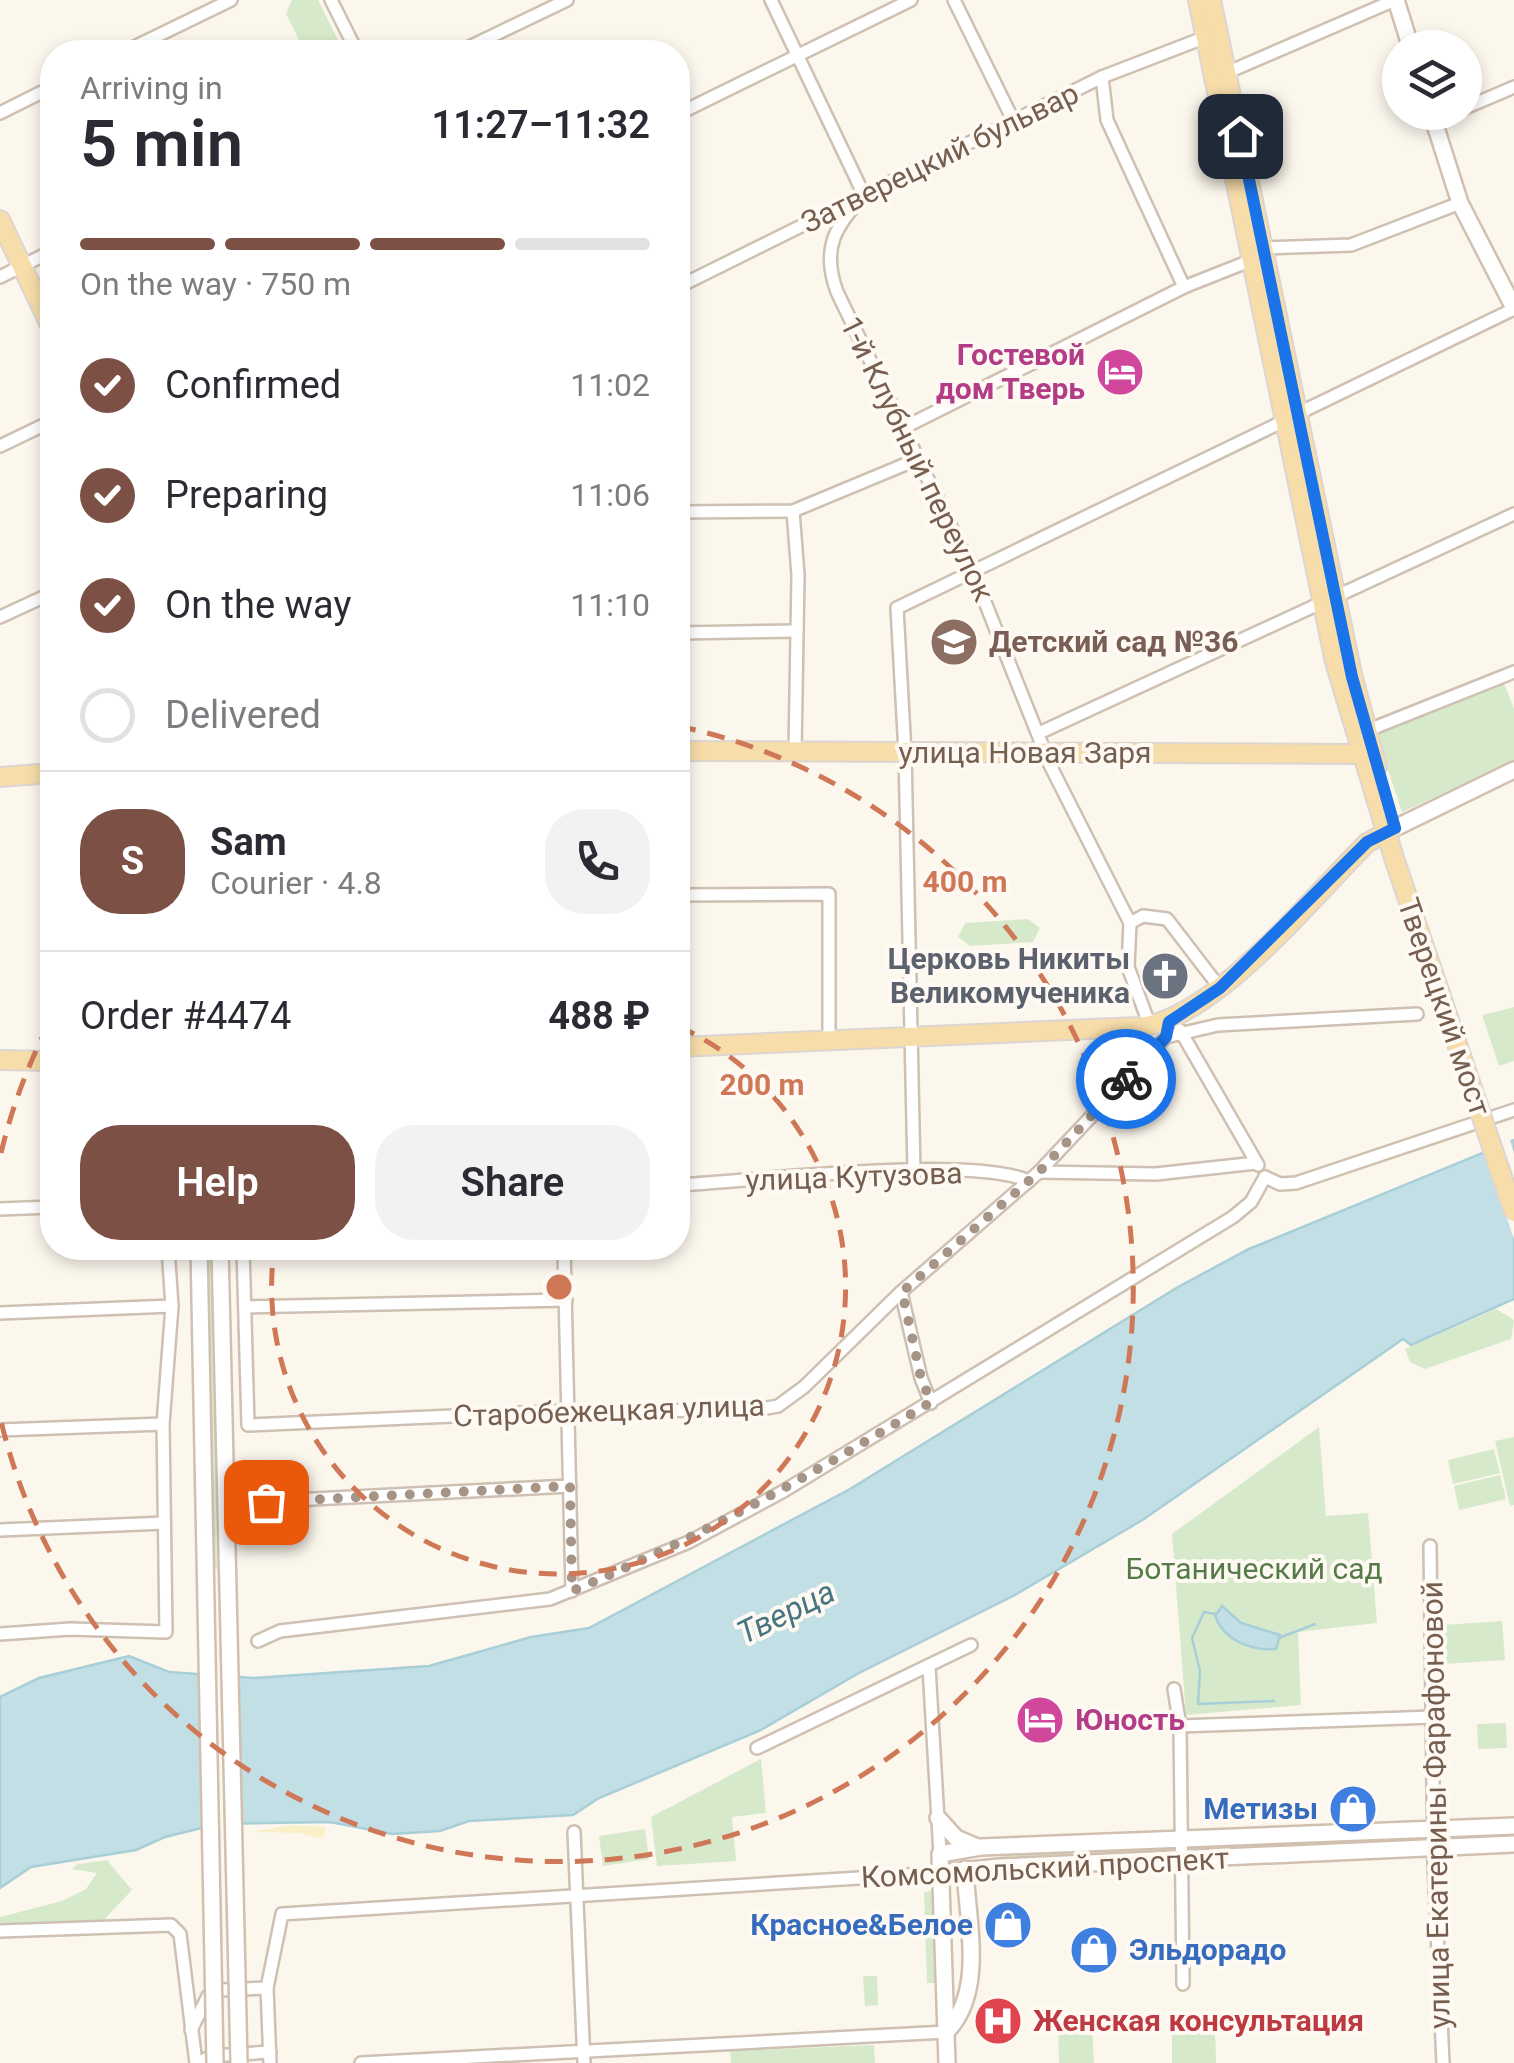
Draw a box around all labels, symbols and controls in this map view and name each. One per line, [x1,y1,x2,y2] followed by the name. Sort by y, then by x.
[1382,30,1482,130] map controls
[1382,30,1482,130] button: layers
[80,69,223,107] text: Arriving in
[795,75,1084,240] street label: Затверецкий бульвар
[1198,94,1283,179] pin
[431,103,650,147] text: 11:27–11:32
[80,106,243,182] text: 5 min
[1213,109,1268,164] icon: home
[80,265,351,303] text: On the way · 750 m
[833,311,1002,607] street label: 1-й Клубный переулок
[936,337,1085,406] place label: Гостевой дом Тверь
[1094,346,1146,398] hotel icon: Гостевой дом Тверь
[80,358,135,413] icon: check
[165,363,341,407] text: Confirmed
[570,366,650,404] text: 11:02
[80,468,135,523] icon: check
[165,473,328,517] text: Preparing
[570,476,650,514] text: 11:06
[80,578,135,633] icon: check
[165,583,351,627] text: On the way
[570,586,650,624] text: 11:10
[928,616,980,668] school or university icon: Детский сад №36
[989,624,1239,659] place label: Детский сад №36
[165,693,321,737] text: Delivered
[898,735,1152,770] street label: улица Новая Заря
[545,809,650,914] button: phone
[210,820,287,864] text: Sam
[121,839,144,883] text: S
[210,864,382,902] text: Courier · 4.8
[922,864,1008,899] text: 400 m
[1391,893,1498,1120] street label: Тверецкий мост
[888,941,1130,1010] place label: Церковь Никиты Великомученика
[1139,950,1191,1002] church icon: Церковь Никиты Великомученика
[80,994,291,1038] text: Order #4474
[548,994,650,1038] text: 488 ₽
[1076,1029,1176,1129] courier
[1099,1052,1154,1107] icon: bike
[719,1067,805,1102] text: 200 m
[80,1125,355,1240] button: Help
[375,1125,650,1240] button: Share
[745,1155,963,1198] street label: улица Кутузова
[541,1269,577,1305] centre of rings
[453,1388,765,1433] street label: Старобежецкая улица
[224,1460,309,1545] pin
[239,1475,294,1530] icon: bag
[1125,1551,1383,1586] park label: Ботанический сад
[731,1572,841,1652] water label: Тверца
[1414,1581,1457,2029] street label: улица Екатерины Фарафоновой
[1014,1694,1066,1746] hotel icon: Юность
[1075,1702,1185,1737] place label: Юность
[1327,1783,1379,1835] shop icon: Метизы
[1203,1791,1318,1826] place label: Метизы
[860,1840,1230,1895] street label: Комсомольский проспект
[982,1899,1034,1951] shop icon: Красное&Белое
[750,1907,973,1942] place label: Красное&Белое
[1068,1924,1120,1976] shop icon: Эльдорадо
[1129,1932,1287,1967] place label: Эльдорадо
[972,1995,1024,2047] hospital icon: Женская консультация
[1033,2003,1364,2038] place label: Женская консультация

